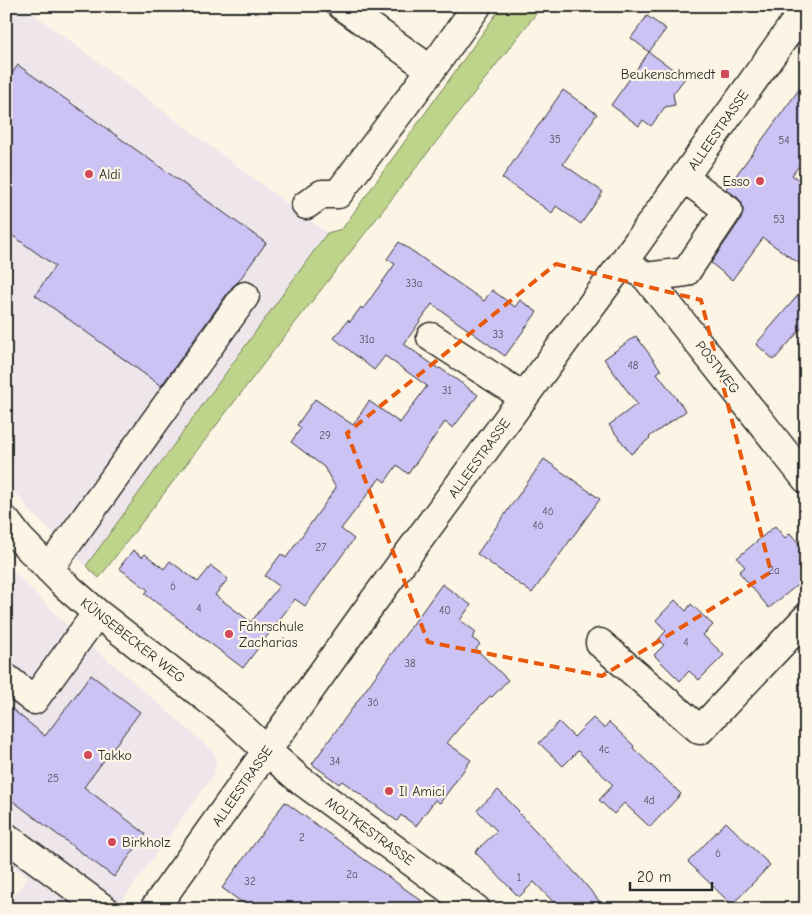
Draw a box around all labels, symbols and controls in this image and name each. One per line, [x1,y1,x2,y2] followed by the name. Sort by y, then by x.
[621,66,716,83] place label: Beukenschmedt
[719,68,731,80] marker: Beukenschmedt
[684,87,752,174] street label: ALLEESTRASSE
[549,133,561,146] house number: 35
[778,134,790,147] house number: 54
[99,166,121,183] place label: Aldi
[83,168,95,180] marker: Aldi
[723,173,750,190] place label: Esso
[754,175,766,187] marker: Esso
[773,213,785,226] house number: 53
[406,277,422,290] house number: 33a
[492,328,504,341] house number: 33
[359,333,375,346] house number: 31a
[692,338,743,397] street label: POSTWEG
[628,359,639,372] house number: 48
[442,384,452,397] house number: 31
[445,415,514,501] street label: ALLEESTRASSE
[319,429,331,442] house number: 29
[542,505,554,518] house number: 46
[532,519,544,532] house number: 46
[316,541,326,554] house number: 27
[768,564,780,577] house number: 2a
[170,580,176,593] house number: 6
[77,594,188,687] street label: KÜNSEBECKER WEG
[196,602,202,615] house number: 4
[439,604,451,617] house number: 40
[239,618,304,651] place label: Fahrschule Zacharias
[223,628,235,640] marker: Fahrschule Zacharias
[683,636,689,649] house number: 4
[404,657,416,670] house number: 38
[367,696,379,709] house number: 36
[208,743,276,830] street label: ALLEESTRASSE
[599,743,610,756] house number: 4c
[98,747,132,764] place label: Takko
[82,749,94,761] marker: Takko
[330,755,340,768] house number: 34
[47,772,59,785] house number: 25
[399,783,445,800] place label: Il Amici
[383,785,395,797] marker: Il Amici
[322,794,417,869] street label: MOLTKESTRASSE
[643,794,655,807] house number: 4d
[299,831,305,844] house number: 2
[122,834,170,851] place label: Birkholz
[106,836,118,848] marker: Birkholz
[715,847,721,860] house number: 6
[630,860,712,892] scale bar
[346,868,358,881] house number: 2a
[637,868,671,886] text: 20 m
[517,871,521,884] house number: 1
[244,875,256,888] house number: 32

